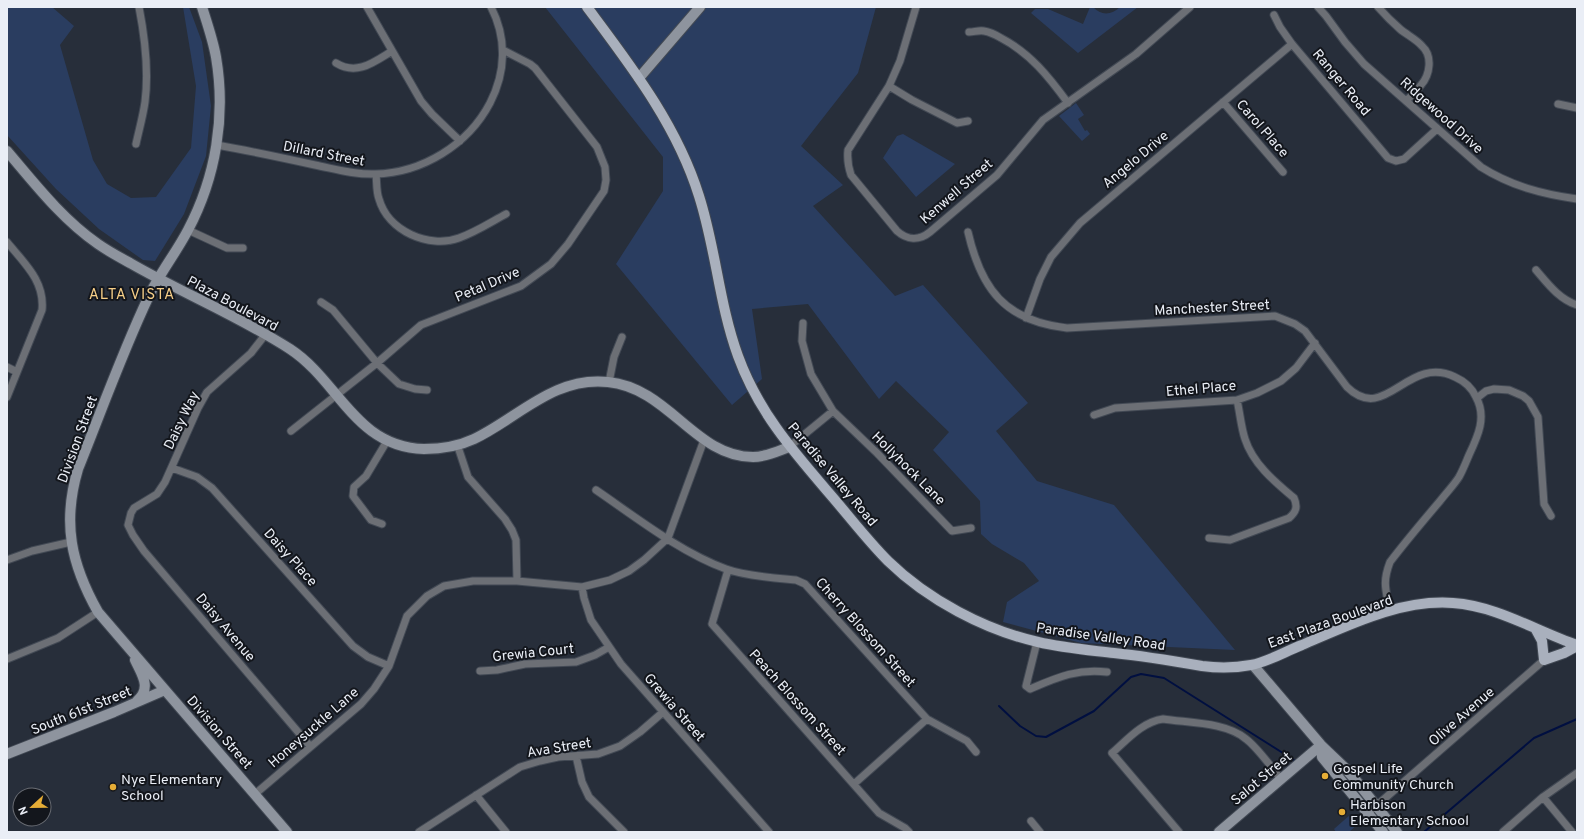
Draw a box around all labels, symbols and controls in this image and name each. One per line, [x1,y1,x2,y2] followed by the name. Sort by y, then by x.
[1308,46,1374,120] street label: Ranger Road
[1396,74,1486,158] street label: Ridgewood Drive
[1232,97,1292,161] street label: Carol Place
[1100,128,1172,193] street label: Angelo Drive
[281,138,366,171] street label: Dillard Street
[917,156,997,228] street label: Kenwell Street
[453,264,523,307] street label: Petal Drive
[184,273,281,336] street label: Plaza Boulevard
[89,286,175,305] district label: ALTA VISTA
[1154,297,1270,320] street label: Manchester Street
[1165,378,1237,401] street label: Ethel Place
[161,389,204,453] street label: Daisy Way
[55,394,102,485] street label: Division Street
[784,420,880,530] street label: Paradise Valley Road
[868,429,948,509] street label: Hollyhock Lane
[259,526,320,590] street label: Daisy Place
[811,575,919,691] street label: Cherry Blossom Street
[192,591,258,665] street label: Daisy Avenue
[1266,592,1395,653] street label: East Plaza Boulevard
[1035,620,1166,655] street label: Paradise Valley Road
[491,641,575,666] street label: Grewia Court
[745,646,849,760] street label: Peach Blossom Street
[640,670,708,746] street label: Grewia Street
[29,683,134,739] street label: South 61st Street
[265,684,363,772] street label: Honeysuckle Lane
[1426,684,1498,750] street label: Olive Avenue
[182,693,255,773] street label: Division Street
[526,735,593,762] street label: Ava Street
[1228,749,1296,810] street label: Salot Street
[1333,761,1454,794] place label: Gospel Life Community Church
[1320,771,1330,781] marker: Gospel Life Community Church
[121,772,222,805] place label: Nye Elementary School
[108,782,118,792] marker: Nye Elementary School
[12,787,52,827] north arrow
[1350,797,1469,830] place label: Harbison Elementary School
[16,804,32,817] text: N
[1337,807,1347,817] marker: Harbison Elementary School

